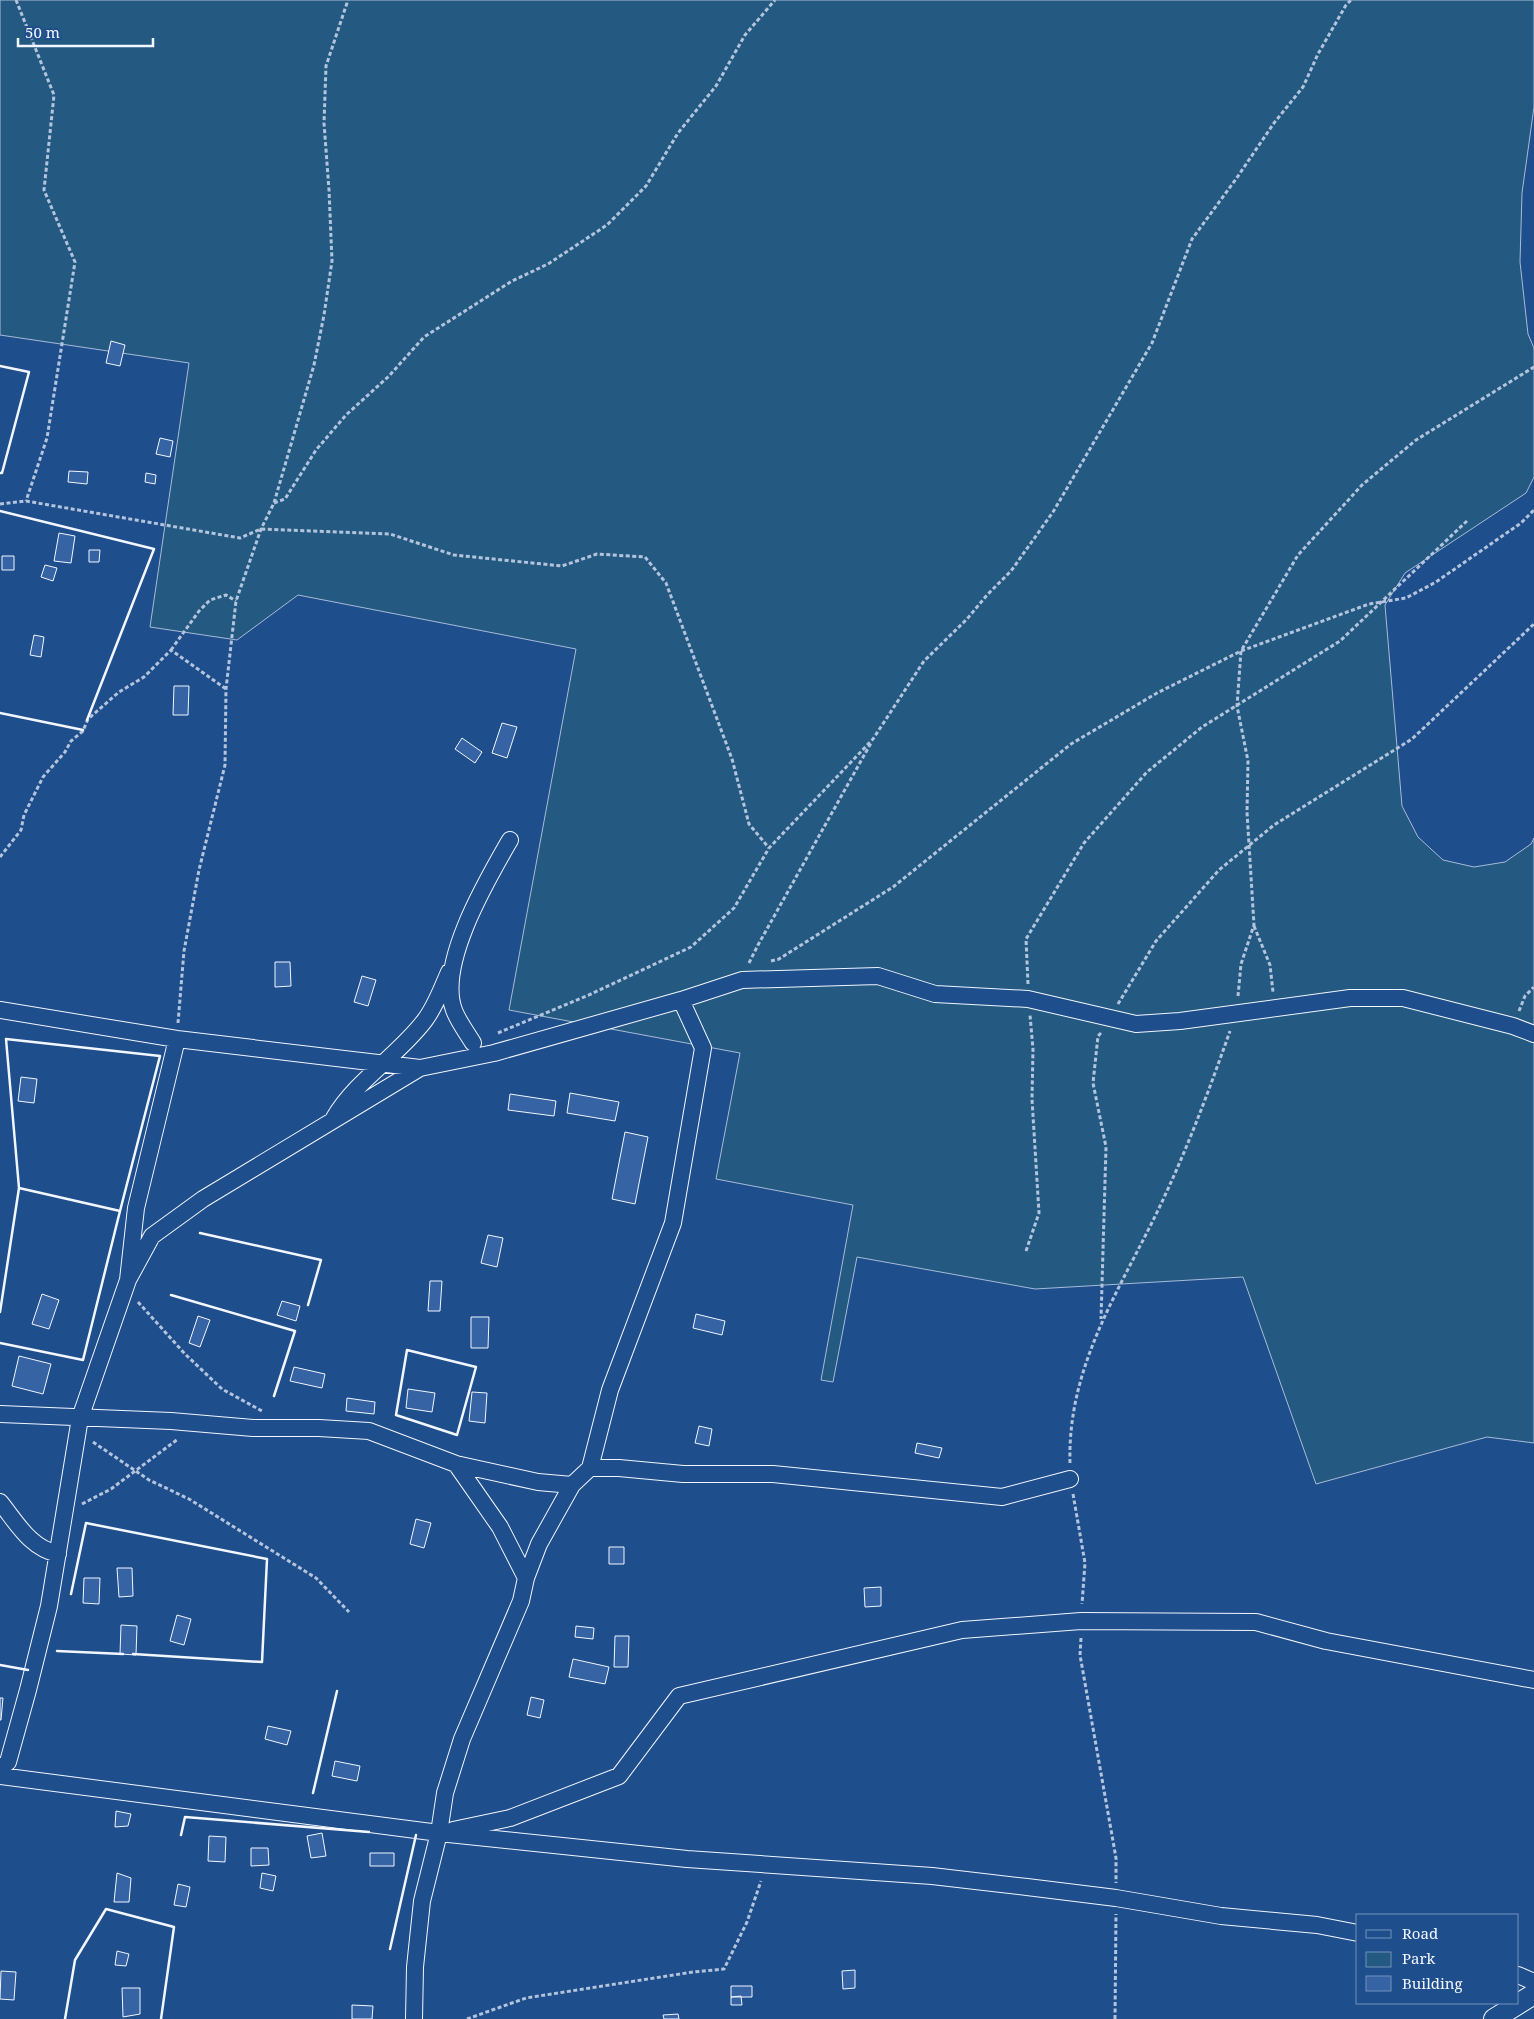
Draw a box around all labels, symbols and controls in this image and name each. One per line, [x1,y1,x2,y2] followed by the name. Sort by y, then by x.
[18,15,152,47] scale bar
[25,22,60,42] text: 50 m
[1356,1914,1519,2004] legend
[1402,1923,1438,1943] text: Road
[1402,1948,1436,1968] text: Park
[1402,1973,1463,1993] text: Building

